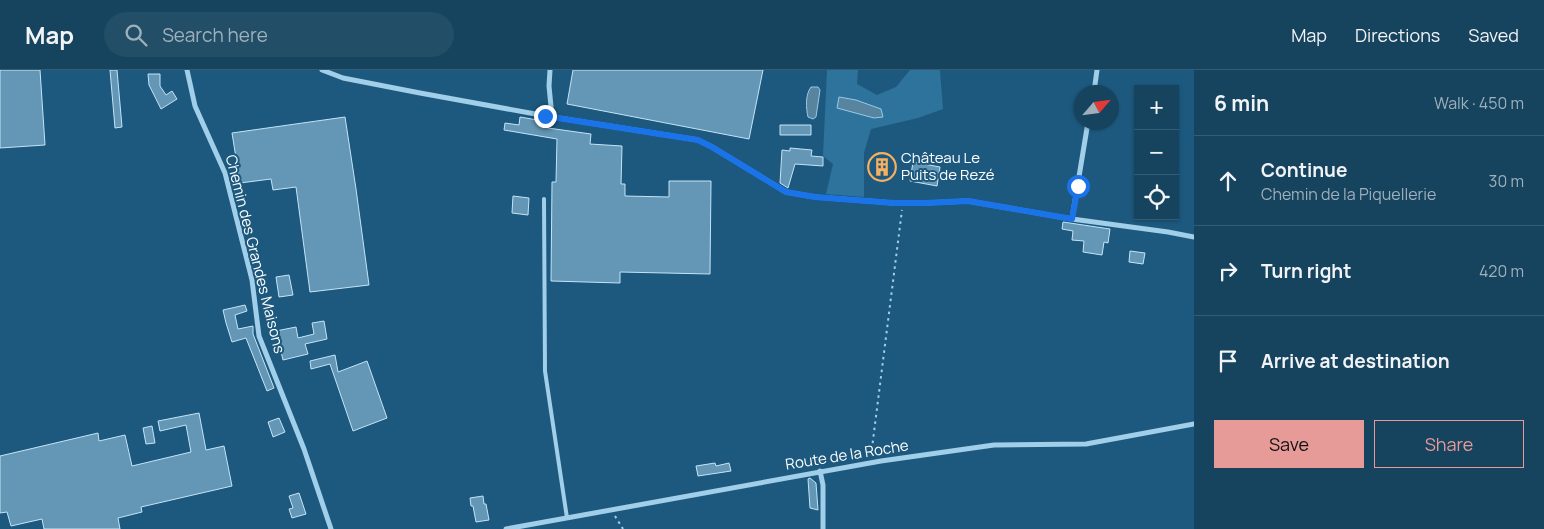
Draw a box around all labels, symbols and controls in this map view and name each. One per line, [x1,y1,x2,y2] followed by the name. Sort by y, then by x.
[104,12,454,57] search box
[25,18,74,51] text: Map
[122,21,150,49] icon: search
[162,22,268,48] text: Search here
[1291,23,1327,47] text: Map
[1355,23,1440,47] text: Directions
[1468,23,1519,47] text: Saved
[1074,85,1119,130] north arrow
[1134,85,1179,220] map controls
[1134,85,1179,130] button: +
[1214,89,1269,117] text: 6 min
[1434,92,1524,114] text: Walk · 450 m
[534,105,557,128] route end
[1134,130,1179,175] button: −
[901,147,995,185] place label: Château Le Puits de Rezé
[221,152,290,356] street label: Chemin des Grandes Maisons
[867,152,897,182] building icon: Château Le Puits de Rezé
[1261,157,1347,183] text: Continue
[1214,167,1242,195] icon: ahead
[1489,170,1524,192] text: 30 m
[1067,175,1090,198] route start
[1134,175,1179,220] button: locate
[1261,183,1436,205] text: Chemin de la Piquellerie
[1214,257,1242,285] icon: right
[1261,258,1351,284] text: Turn right
[1479,260,1524,282] text: 420 m
[1214,347,1242,375] icon: arrive
[1261,348,1450,374] text: Arrive at destination
[1214,420,1364,468] button: Save
[1374,420,1524,468] button: Share
[784,434,910,475] street label: Route de la Roche

